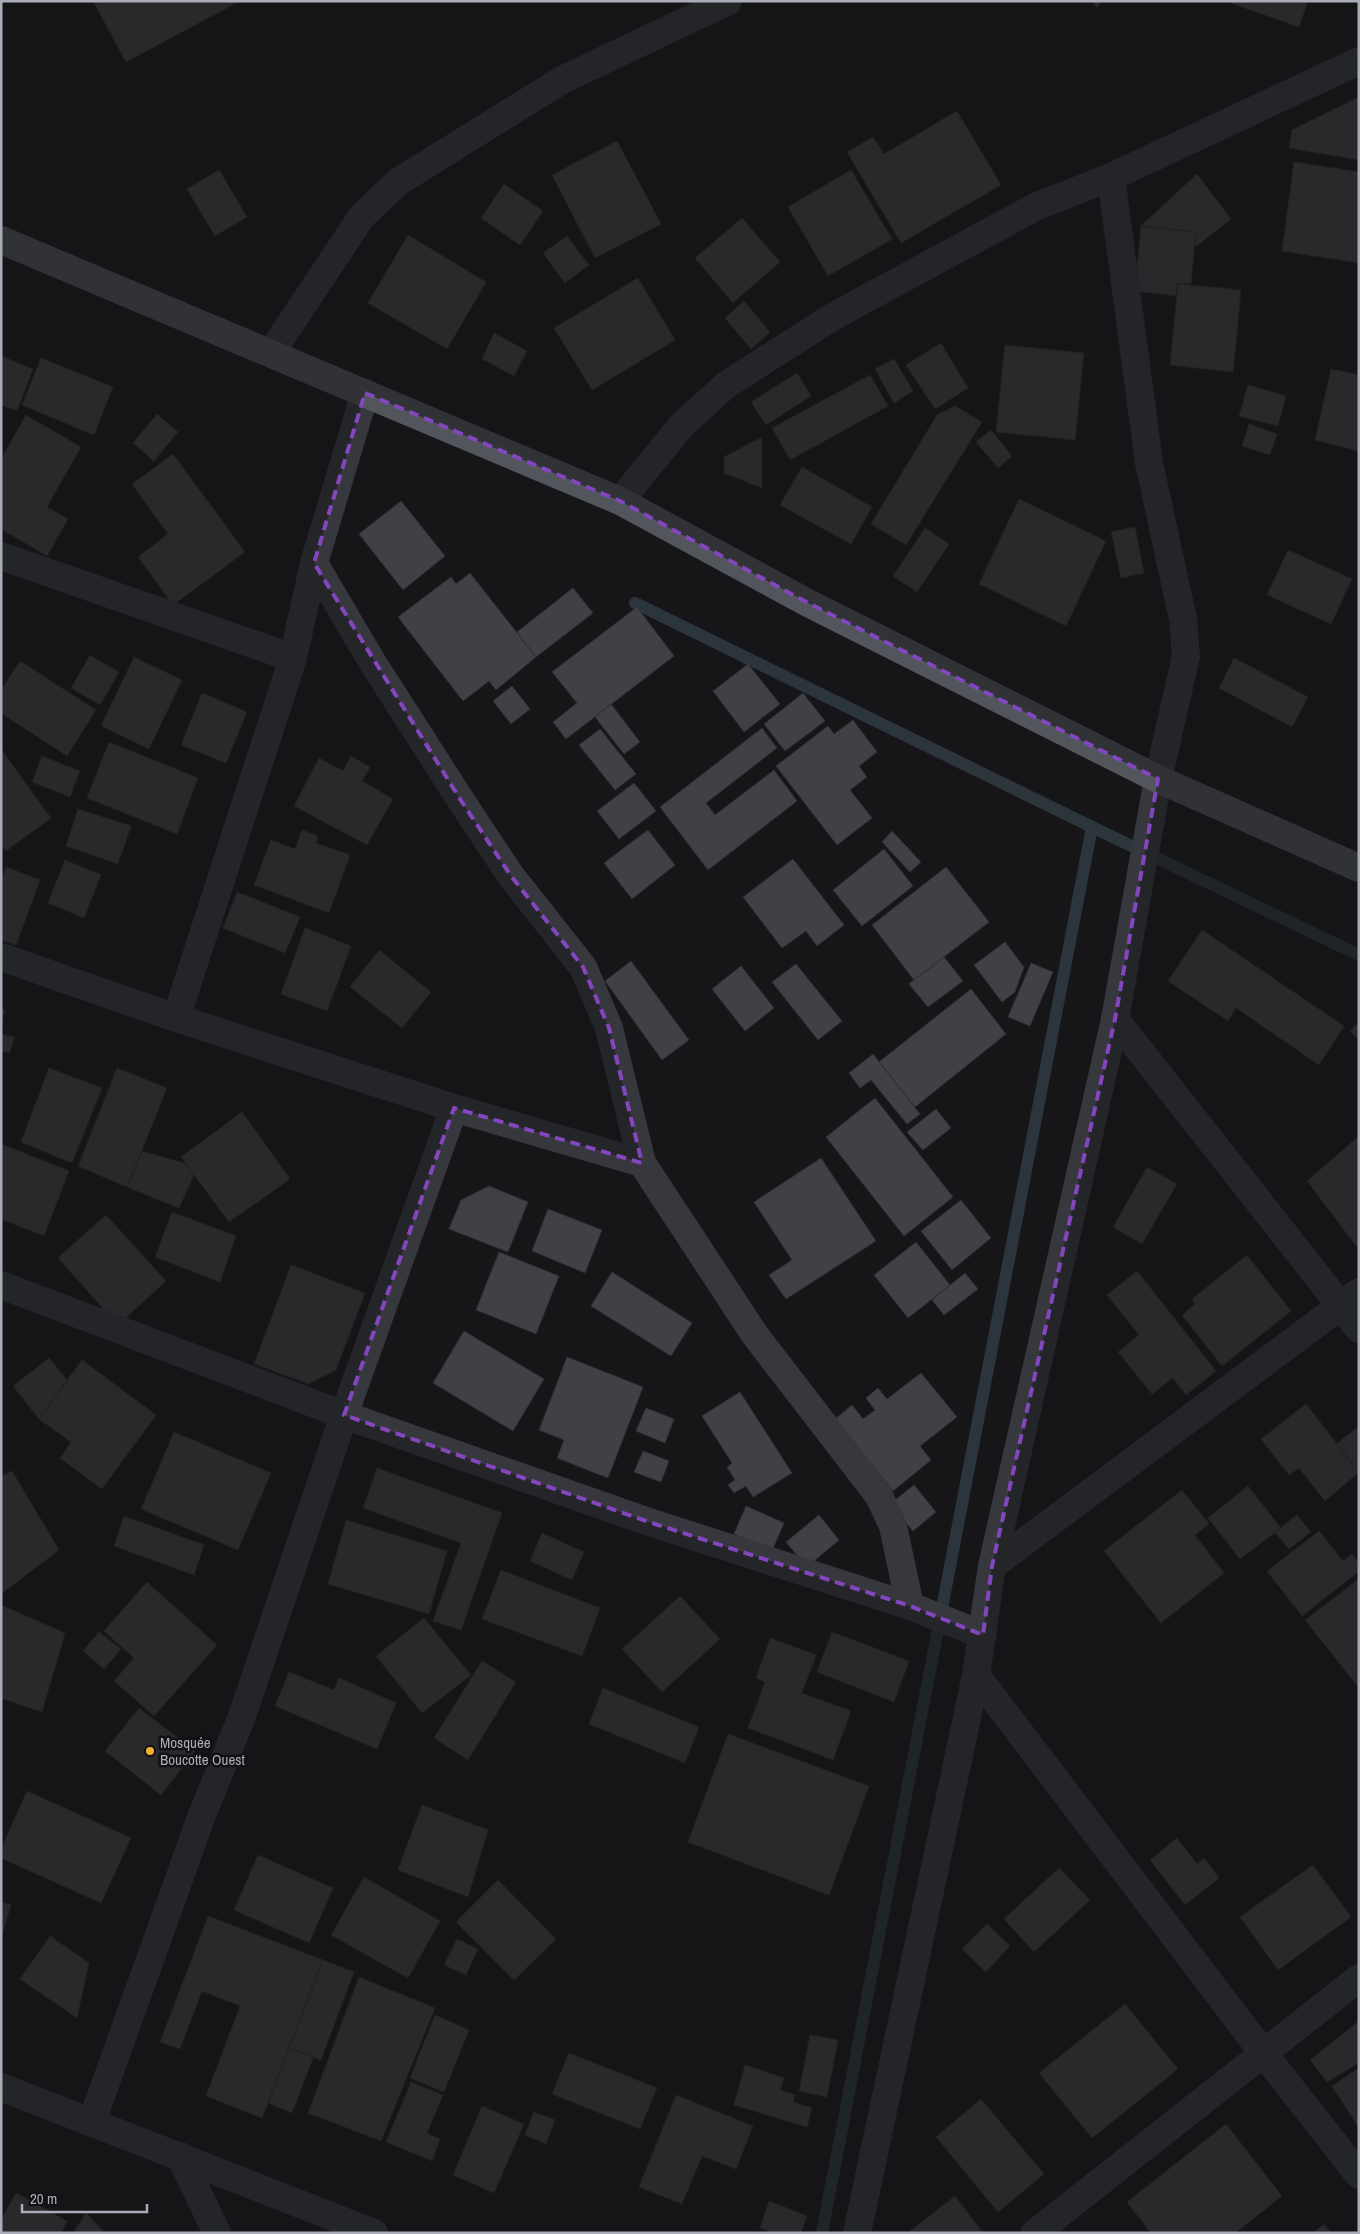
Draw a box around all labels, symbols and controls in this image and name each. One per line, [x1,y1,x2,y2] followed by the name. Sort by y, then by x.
[160,1732,245,1770] place label: Mosquée Boucotte Ouest
[144,1745,156,1757] marker: Mosquée Boucotte Ouest
[22,2182,148,2214] scale bar
[30,2188,57,2209] text: 20 m

